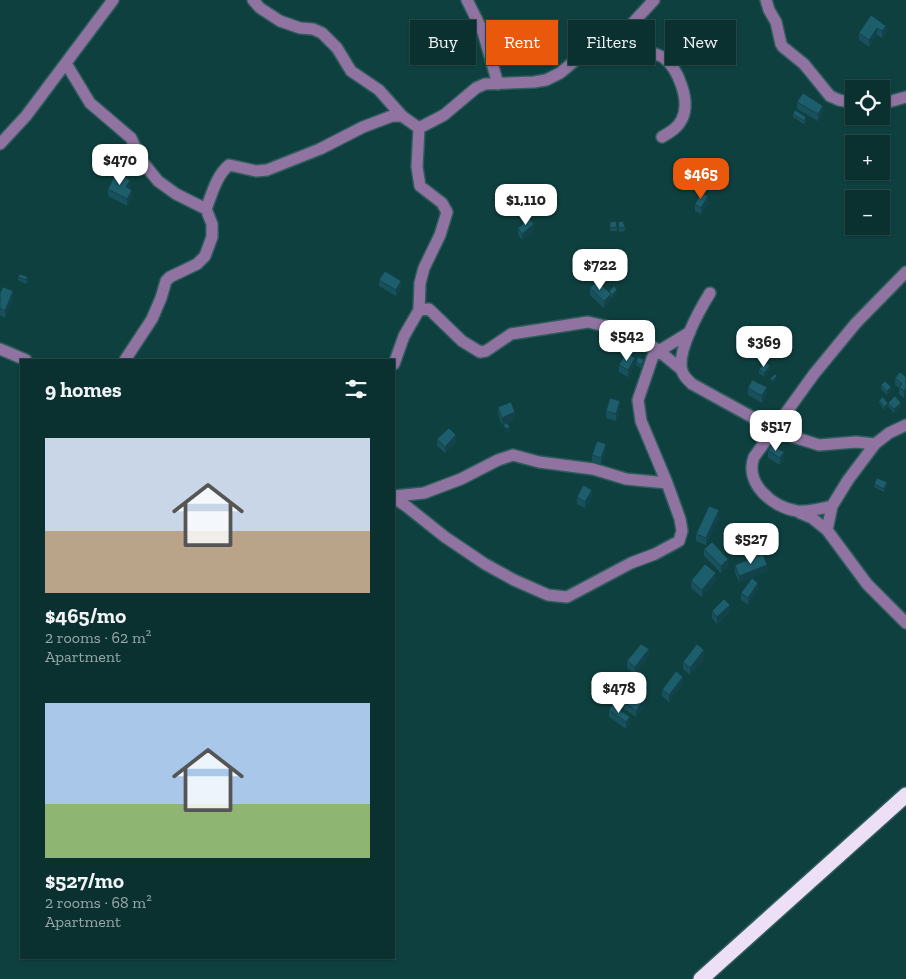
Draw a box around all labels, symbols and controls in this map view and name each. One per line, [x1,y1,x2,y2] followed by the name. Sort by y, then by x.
[410,20,476,65] chip: Buy
[486,20,558,65] chip: Rent
[568,20,655,65] chip: Filters
[665,20,736,65] chip: New
[845,80,890,235] map controls
[845,80,890,125] button: locate
[845,135,890,180] button: +
[90,144,150,186] pin: $470
[103,150,137,169] text: $470
[671,158,731,200] pin: $465
[684,164,718,183] text: $465
[485,184,567,226] pin: $1,110
[506,190,546,209] text: $1,110
[845,190,890,235] button: −
[570,248,630,291] pin: $722
[584,255,616,274] text: $722
[597,320,657,362] pin: $542
[610,326,644,345] text: $542
[734,326,794,368] pin: $369
[747,332,781,351] text: $369
[342,375,370,403] icon: filters
[45,377,122,402] text: 9 homes
[746,410,806,452] pin: $517
[761,416,791,435] text: $517
[163,470,253,560] icon: home
[721,522,781,565] pin: $527
[735,529,767,548] text: $527
[45,603,126,628] text: $465/mo
[45,628,151,647] text: 2 rooms · 62 m²
[45,647,121,666] text: Apartment
[589,672,649,714] pin: $478
[602,678,636,697] text: $478
[163,735,253,825] icon: home
[45,868,124,893] text: $527/mo
[45,893,152,912] text: 2 rooms · 68 m²
[45,912,121,931] text: Apartment

